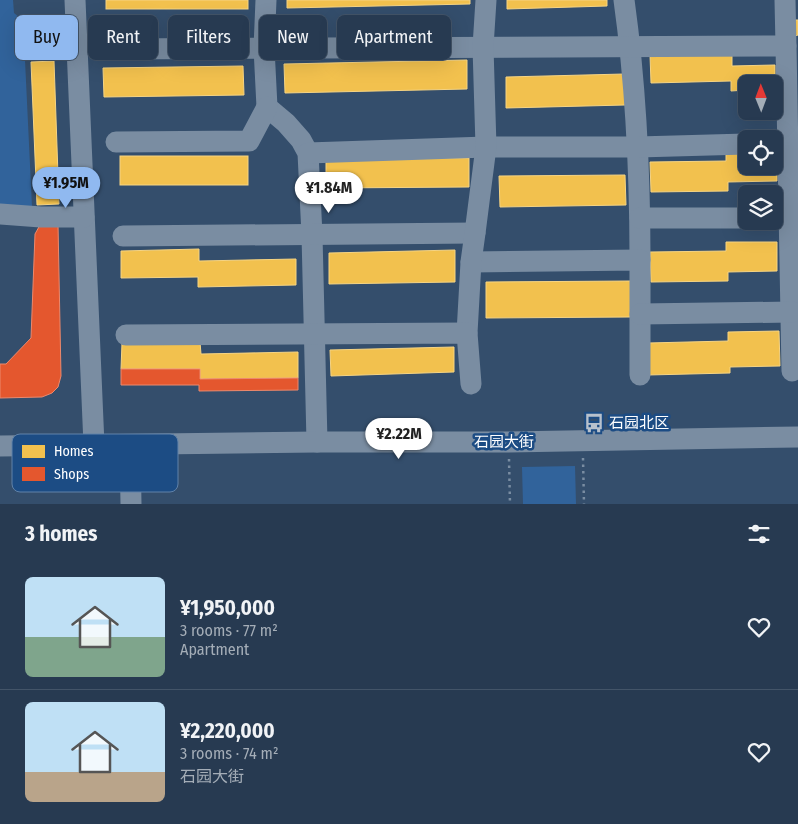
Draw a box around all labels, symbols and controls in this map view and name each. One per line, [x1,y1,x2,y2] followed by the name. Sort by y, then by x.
[15,15,78,60] chip: Buy
[88,15,158,60] chip: Rent
[168,15,249,60] chip: Filters
[259,15,327,60] chip: New
[337,15,451,60] chip: Apartment
[738,75,782,120] north arrow
[738,75,783,230] map controls
[738,130,783,175] button: locate
[25,166,107,209] pin: ¥1.95M
[288,172,370,214] pin: ¥1.84M
[43,173,89,192] text: ¥1.95M
[306,178,352,197] text: ¥1.84M
[738,185,783,230] button: layers
[583,412,605,434] bus stop icon: 石园北区
[609,414,669,432] place label: 石园北区
[358,418,440,460] pin: ¥2.22M
[376,424,422,443] text: ¥2.22M
[474,433,534,451] street label: 石园大街
[12,434,178,492] legend
[54,443,94,460] text: Homes
[54,466,89,483] text: Shops
[745,520,773,548] icon: filters
[25,521,97,547] text: 3 homes
[180,595,275,621] text: ¥1,950,000
[65,597,125,657] icon: home
[745,613,773,641] icon: heart
[180,621,278,640] text: 3 rooms · 77 m²
[180,640,249,659] text: Apartment
[180,718,275,744] text: ¥2,220,000
[65,722,125,782] icon: home
[745,738,773,766] icon: heart
[180,744,278,763] text: 3 rooms · 74 m²
[180,767,244,786] text: 石园大街

